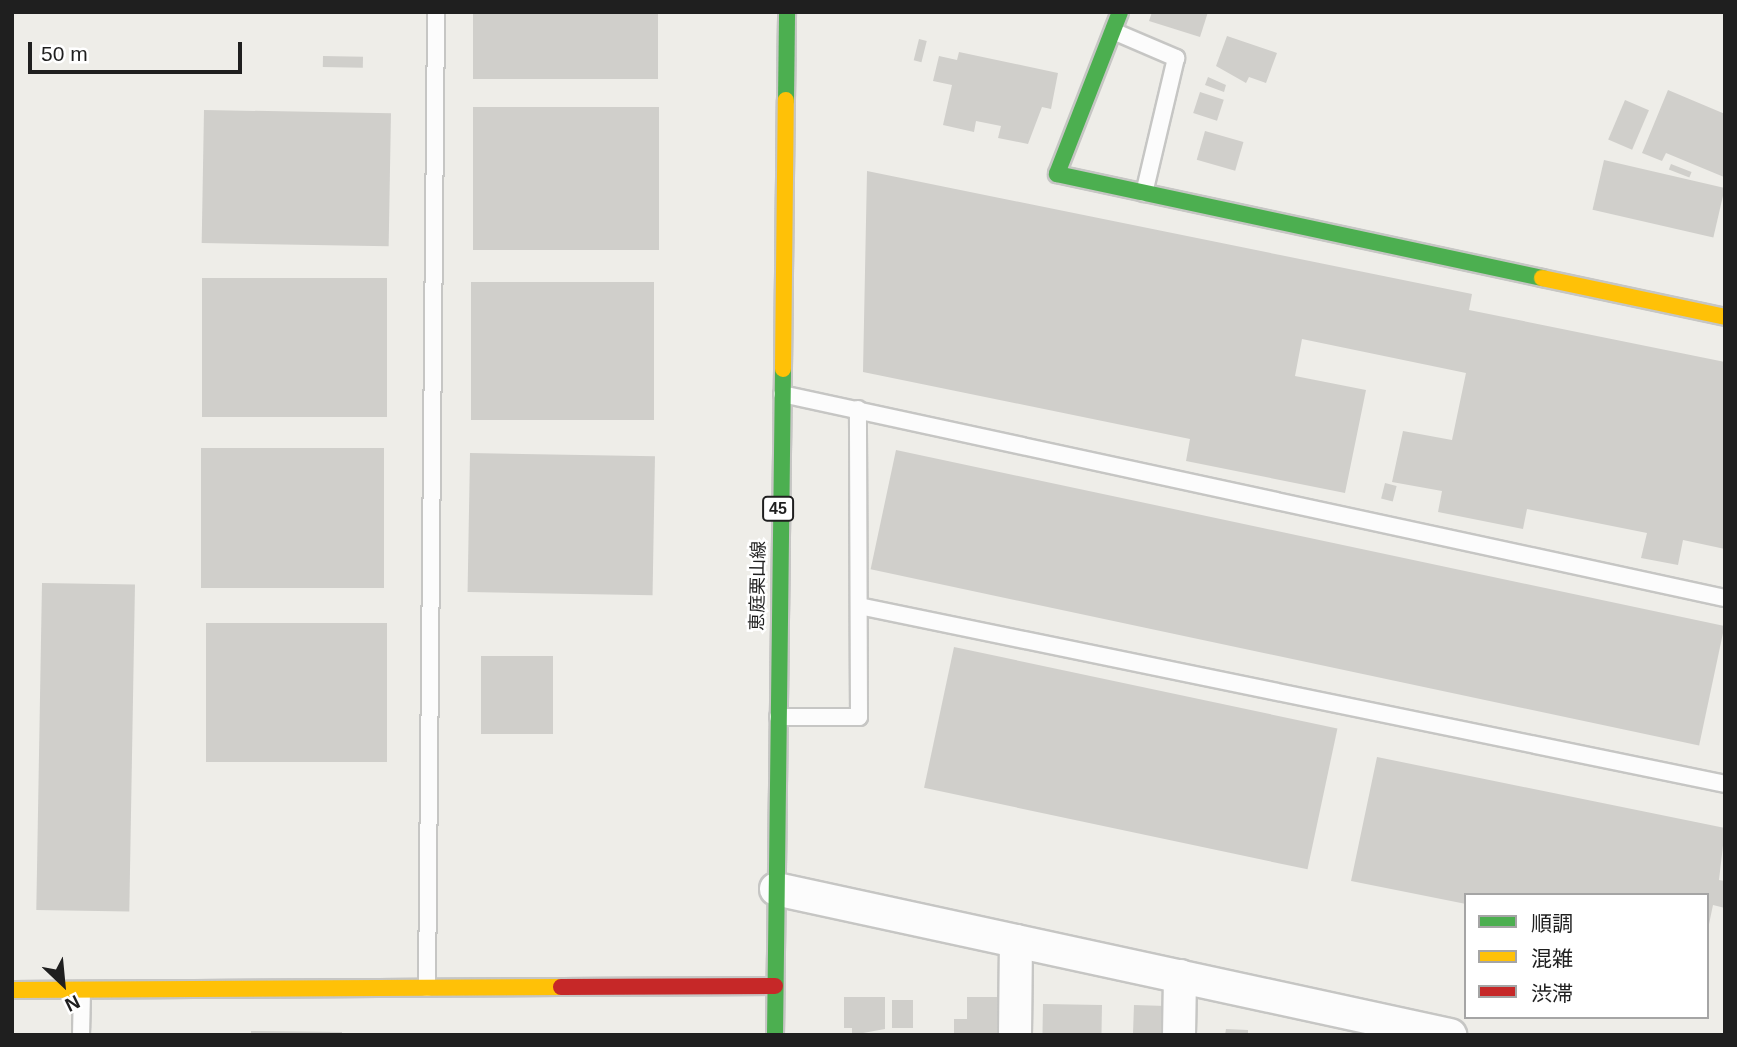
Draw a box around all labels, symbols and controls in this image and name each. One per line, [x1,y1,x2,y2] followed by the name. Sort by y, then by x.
[32,28,245,72] scale bar
[41,42,88,65] text: 50 m
[760,496,796,522] road number: 45
[746,541,770,631] street label: 恵庭栗山線
[1464,893,1709,1019] legend
[1531,912,1573,935] text: 順調
[1531,947,1573,970] text: 混雑
[28,949,98,1019] north arrow
[1531,982,1573,1005] text: 渋滞
[62,991,83,1016] text: N

